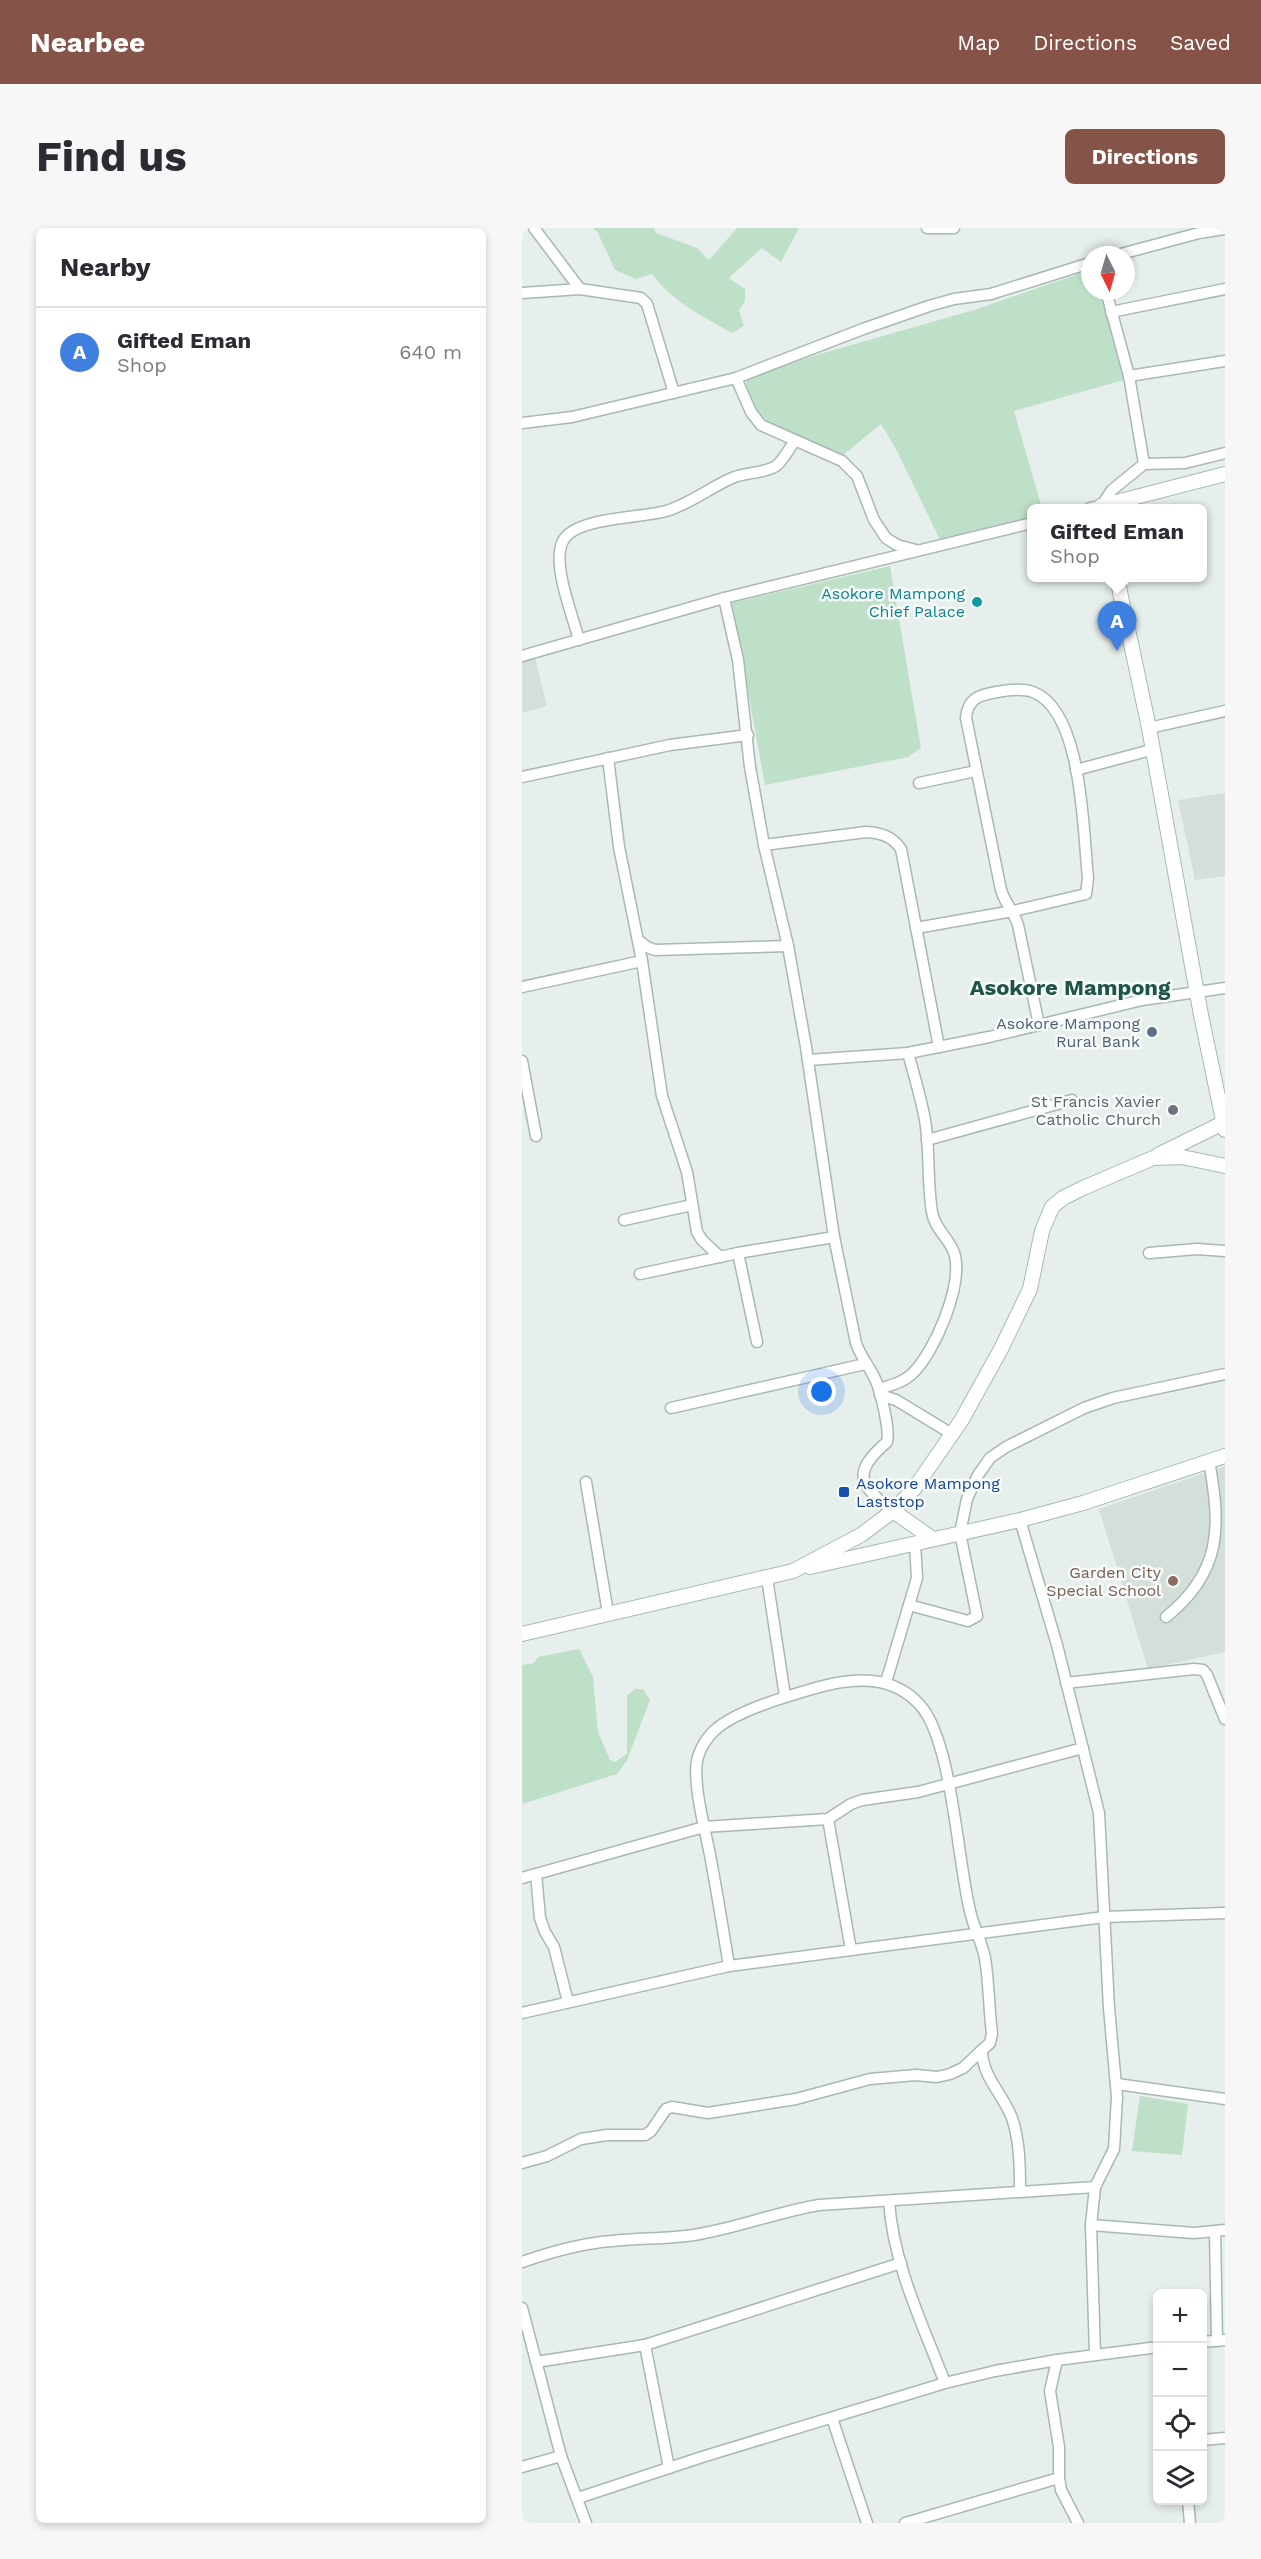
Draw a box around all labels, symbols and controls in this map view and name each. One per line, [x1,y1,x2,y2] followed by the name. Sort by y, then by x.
[30,26,145,59] text: Nearbee
[957,30,1000,55] text: Map
[1033,30,1137,55] text: Directions
[1170,30,1231,55] text: Saved
[1065,129,1225,184] button: Directions
[36,132,187,181] text: Find us
[1081,246,1135,300] north arrow
[60,252,151,282] text: Nearby
[117,328,251,353] text: Gifted Eman
[73,340,86,364] text: A
[399,340,462,364] text: 640 m
[117,353,167,377] text: Shop
[1027,504,1207,582] popup
[1050,519,1184,544] text: Gifted Eman
[1050,544,1100,568] text: Shop
[821,584,965,621] place label: Asokore Mampong Chief Palace
[970,595,984,609] marker: Asokore Mampong Chief Palace
[1098,602,1136,651] pin: A
[970,975,1171,1000] district label: Asokore Mampong
[996,1014,1140,1051] place label: Asokore Mampong Rural Bank
[1145,1025,1159,1039] marker: Asokore Mampong Rural Bank
[1031,1092,1161,1129] place label: St Francis Xavier Catholic Church
[1166,1103,1180,1117] marker: St Francis Xavier Catholic Church
[807,1377,836,1406] your location
[856,1474,1000,1511] place label: Asokore Mampong Laststop
[837,1485,851,1499] marker: Asokore Mampong Laststop
[1046,1563,1162,1600] place label: Garden City Special School
[1166,1574,1180,1588] marker: Garden City Special School
[1153,2289,1207,2505] map controls
[1153,2289,1207,2343] button: +
[1153,2343,1207,2397] button: −
[1153,2397,1207,2451] button: locate
[1153,2451,1207,2505] button: layers

